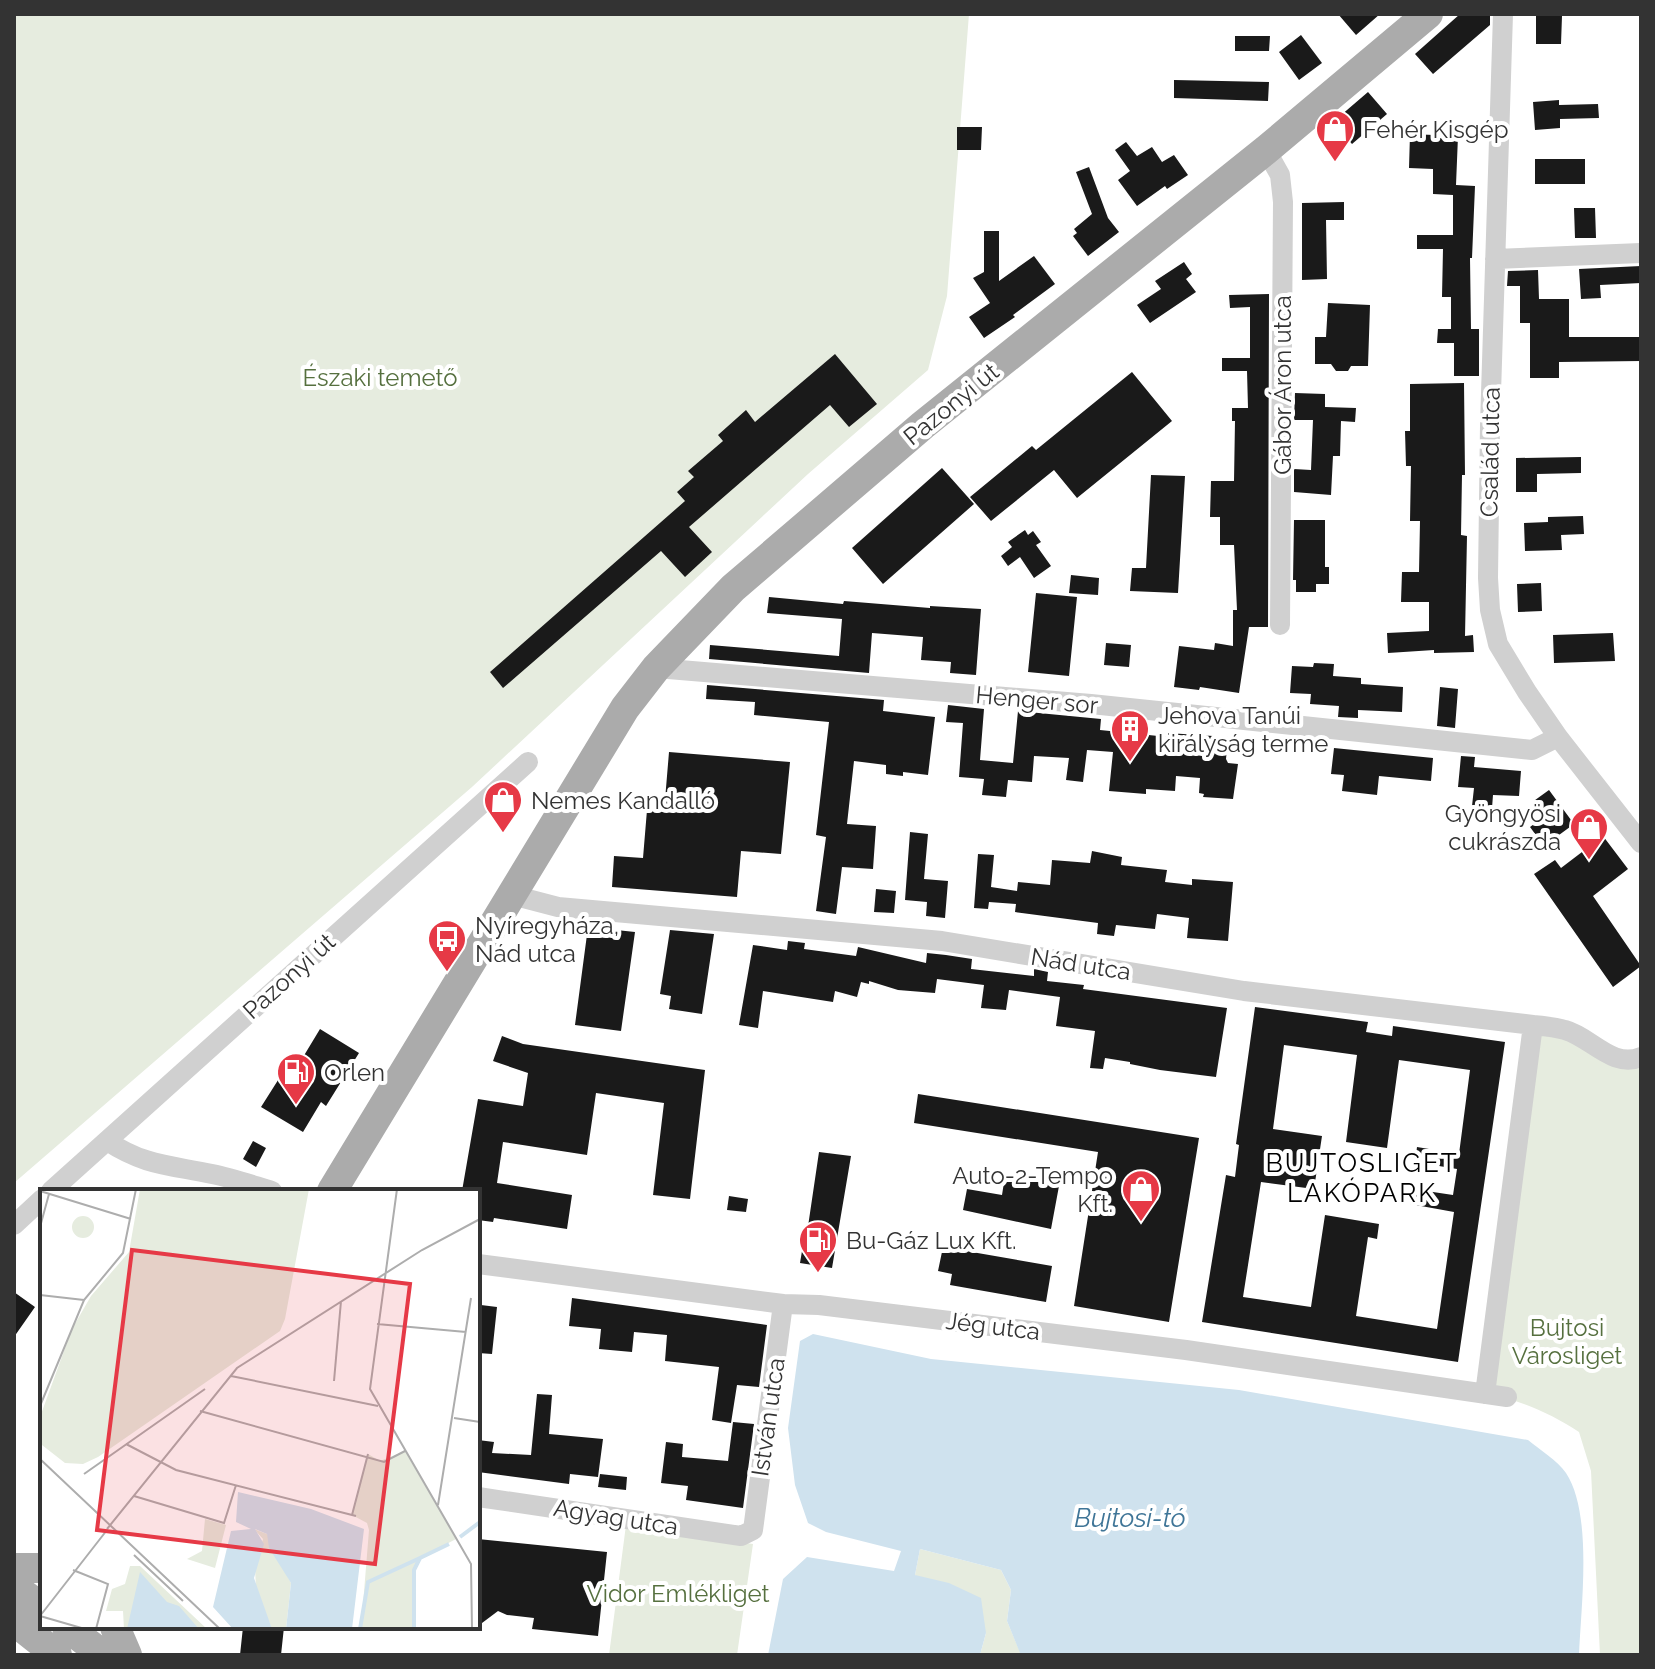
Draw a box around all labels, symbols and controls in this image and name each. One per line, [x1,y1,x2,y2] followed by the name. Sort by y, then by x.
[1314,108,1356,163] shop icon: Fehér Kisgép
[1363,115,1509,144] place label: Fehér Kisgép
[1268,295,1297,475] street label: Gábor Áron utca
[898,357,1004,451] street label: Pazonyi út
[302,363,458,392] park label: Északi temető
[1474,387,1506,517] street label: Család utca
[975,680,1100,720] street label: Henger sor
[1158,701,1328,758] place label: Jehova Tanúi királyság terme
[1109,708,1151,763] building icon: Jehova Tanúi királyság terme
[482,779,524,834] shop icon: Nemes Kandalló
[531,786,715,815] place label: Nemes Kandalló
[1445,799,1561,856] place label: Gyöngyösi cukrászda
[1568,806,1610,861] shop icon: Gyöngyösi cukrászda
[475,911,619,968] place label: Nyíregyháza, Nád utca
[426,918,468,973] bus stop icon: Nyíregyháza, Nád utca
[237,927,341,1025] street label: Pazonyi út
[1029,942,1133,986] street label: Nád utca
[275,1051,317,1106] fuel station icon: Orlen
[324,1058,385,1087] place label: Orlen
[1265,1148,1459,1208] district label: BUJTOSLIGET LAKÓPARK
[952,1161,1113,1218] place label: Auto-2-Tempo Kft.
[1120,1168,1162,1223] shop icon: Auto-2-Tempo Kft.
[40,1189,480,1629] inset map
[797,1219,839,1274] fuel station icon: Bu-Gáz Lux Kft.
[846,1226,1017,1255] place label: Bu-Gáz Lux Kft.
[944,1306,1042,1346] street label: Jég utca
[1512,1313,1622,1370] park label: Bujtosi Városliget
[745,1356,791,1478] street label: István utca
[552,1493,680,1541] street label: Agyag utca
[1074,1503,1186,1533] water label: Bujtosi-tó
[586,1579,770,1608] park label: Vidor Emlékliget

